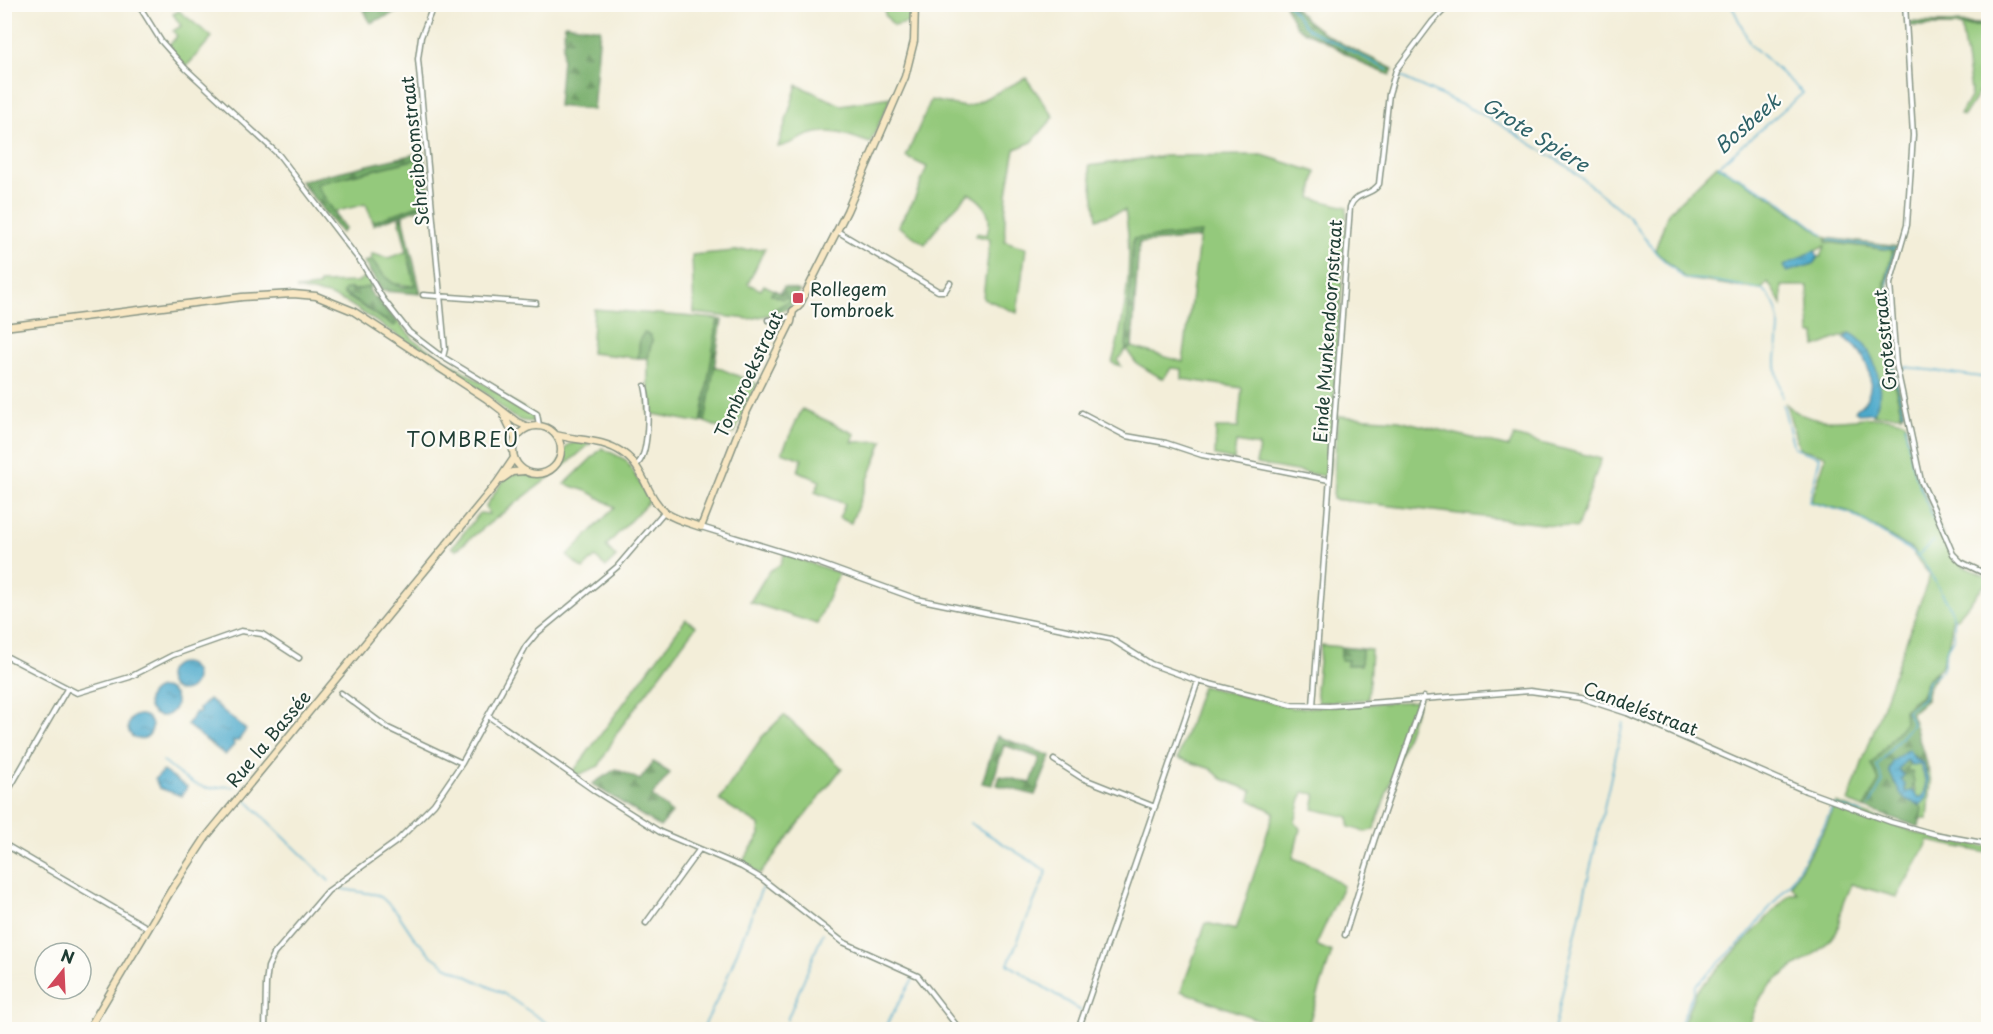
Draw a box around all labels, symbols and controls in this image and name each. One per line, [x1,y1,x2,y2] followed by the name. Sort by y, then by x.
[393,75,435,227] street label: Schreiboomstraat
[1707,85,1787,160] water label: Bosbeek
[1476,89,1596,180] water label: Grote Spiere
[1306,218,1348,444] street label: Einde Munkendoornstraat
[810,275,894,323] place label: Rollegem Tombroek
[1865,288,1903,392] street label: Grotestraat
[791,291,805,305] marker: Rollegem Tombroek
[707,306,789,442] street label: Tombroekstraat
[406,424,520,454] district label: TOMBREÛ
[1580,674,1702,742] street label: Candeléstraat
[219,683,317,793] street label: Rue la Bassée
[33,941,93,1001] north arrow
[58,942,78,969] text: N

